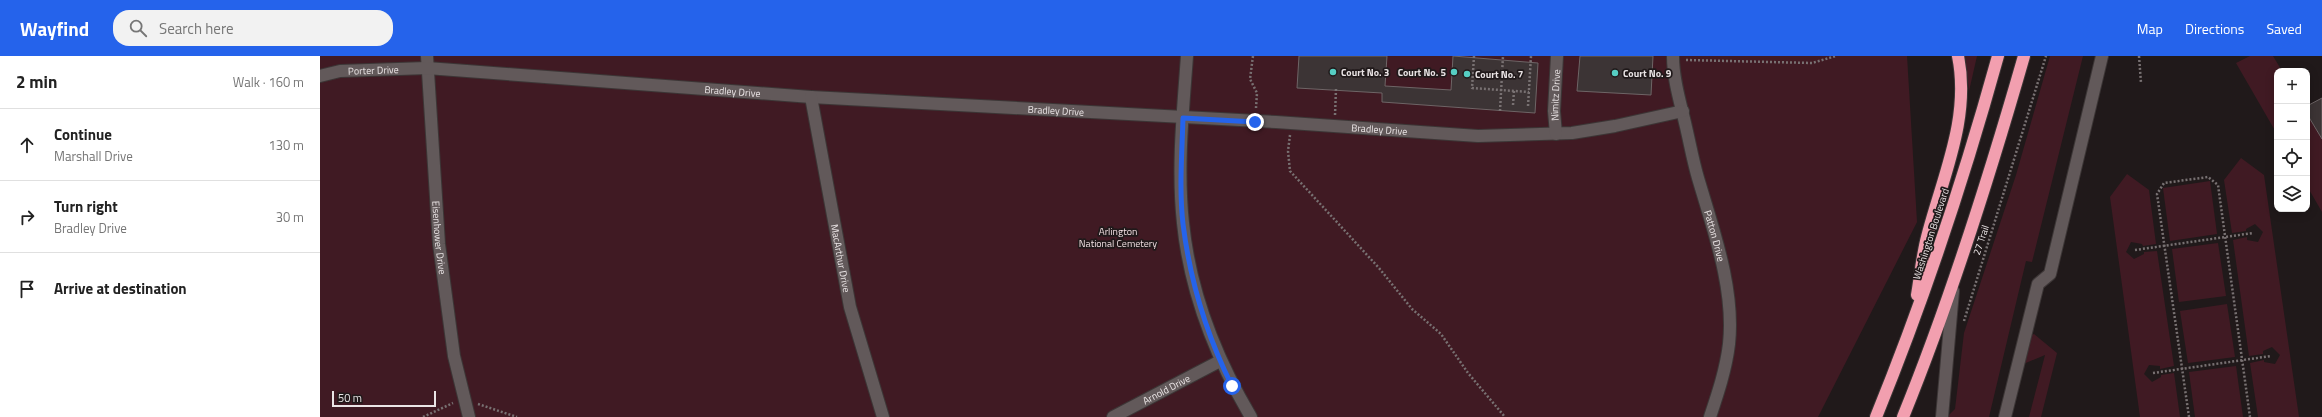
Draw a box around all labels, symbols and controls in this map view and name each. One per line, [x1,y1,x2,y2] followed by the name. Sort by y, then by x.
[113,10,393,46] search box
[20,14,89,43] text: Wayfind
[127,17,149,39] icon: search
[159,17,234,40] text: Search here
[2137,18,2163,39] text: Map
[2185,18,2244,39] text: Directions
[2266,18,2302,39] text: Saved
[348,61,399,78] street label: Porter Drive
[1341,65,1389,80] place label: Court No. 3
[1398,65,1446,80] place label: Court No. 5
[1623,66,1672,81] place label: Court No. 9
[1328,67,1338,77] marker: Court No. 3
[1449,67,1459,77] marker: Court No. 5
[1475,67,1523,82] place label: Court No. 7
[1610,68,1620,78] marker: Court No. 9
[2274,68,2310,212] map controls
[2274,68,2310,104] button: +
[16,69,57,95] text: 2 min
[1462,69,1472,79] marker: Court No. 7
[1546,69,1564,122] street label: Nimitz Drive
[233,72,304,92] text: Walk · 160 m
[704,81,761,101] street label: Bradley Drive
[1027,101,1084,119] street label: Bradley Drive
[2274,104,2310,140] button: −
[1246,113,1264,131] route end
[1351,120,1408,139] street label: Bradley Drive
[54,123,112,146] text: Continue
[16,134,38,156] icon: ahead
[268,135,304,155] text: 130 m
[2274,140,2310,176] button: locate
[54,146,133,166] text: Marshall Drive
[2274,176,2310,212] button: layers
[1909,186,1953,282] street label: Washington Boulevard
[54,195,118,218] text: Turn right
[429,200,450,275] street label: Eisenhower Drive
[16,206,38,228] icon: right
[276,207,304,227] text: 30 m
[1701,208,1729,263] street label: Patton Drive
[54,218,127,238] text: Bradley Drive
[827,223,855,294] street label: MacArthur Drive
[1969,223,1993,257] street label: 27 Trail
[1079,224,1157,251] park label: Arlington National Cemetery
[54,277,187,300] text: Arrive at destination
[16,278,38,300] icon: arrive
[1140,371,1193,408] street label: Arnold Drive
[1223,377,1241,395] route start
[332,389,436,408] scale bar
[338,390,362,406] text: 50 m

